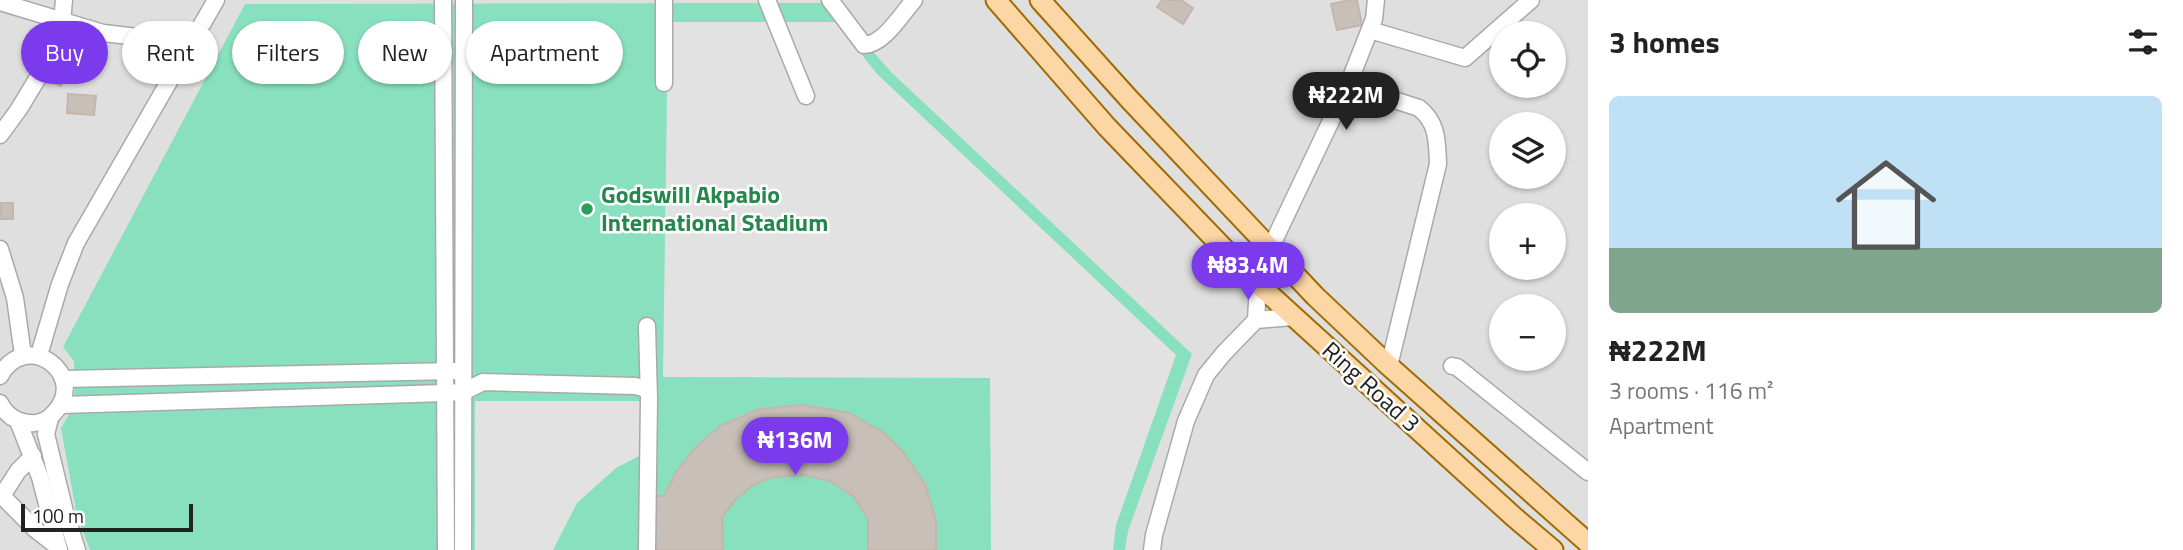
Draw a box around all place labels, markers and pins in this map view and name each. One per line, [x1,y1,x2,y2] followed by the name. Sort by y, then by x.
[1297,72,1395,132] pin: ₦222M
[601,176,828,240] place label: Godswill Akpabio International Stadium
[579,201,595,217] marker: Godswill Akpabio International Stadium
[1191,243,1305,302] pin: ₦83.4M
[746,418,844,477] pin: ₦136M

